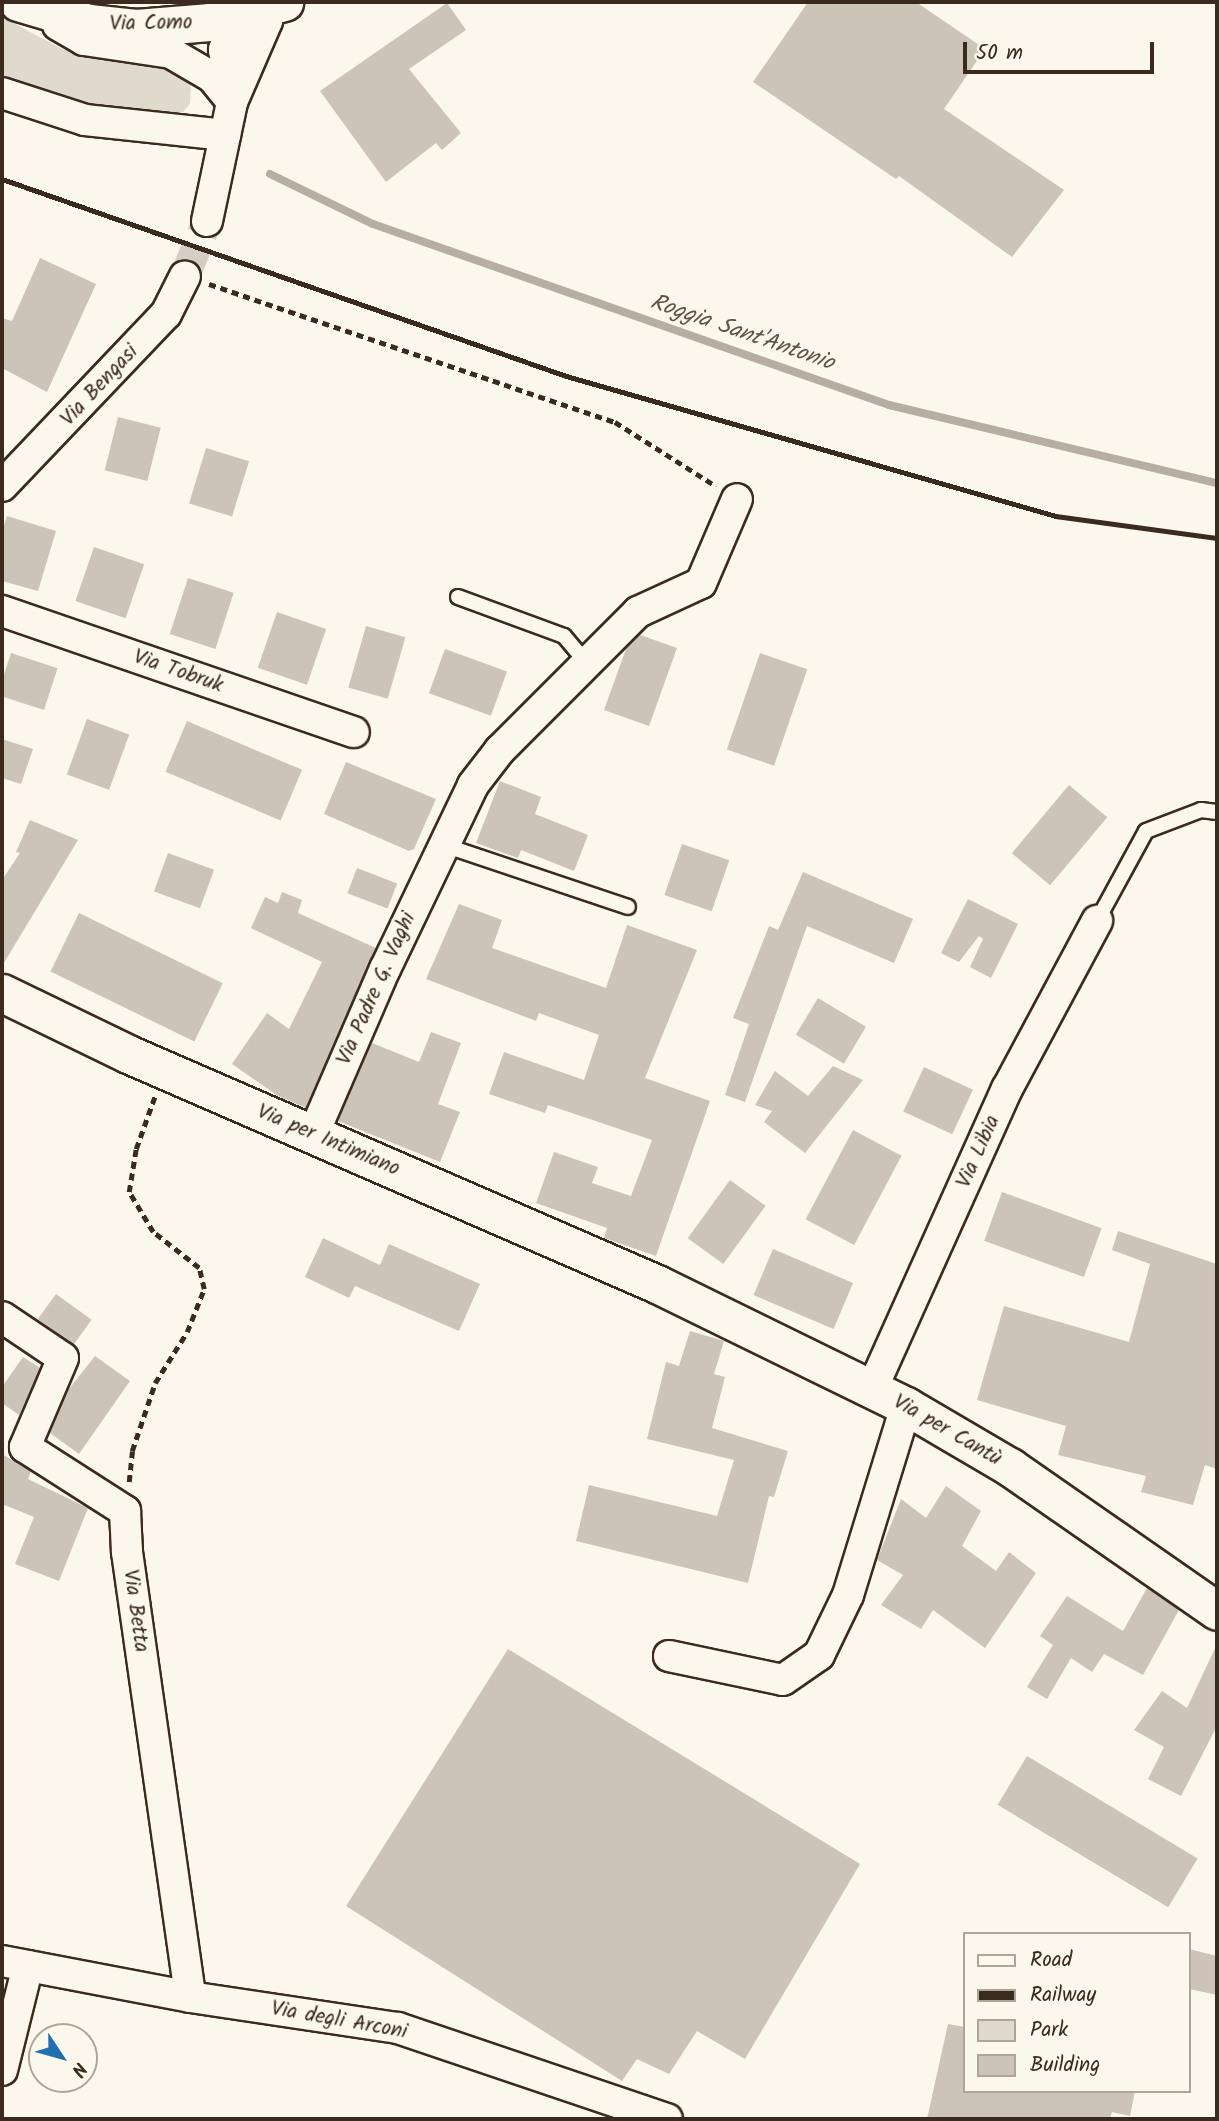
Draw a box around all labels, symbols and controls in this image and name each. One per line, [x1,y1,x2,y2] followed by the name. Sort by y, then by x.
[109,11,193,37] street label: Via Como
[967,28,1158,72] scale bar
[976,37,1023,70] text: 50 m
[647,289,837,377] water label: Roggia Sant'Antonio
[56,340,144,432] street label: Via Bengasi
[130,645,226,699] street label: Via Tobruk
[332,909,422,1069] street label: Via Padre G. Vaghi
[253,1100,403,1182] street label: Via per Intimiano
[952,1112,1006,1192] street label: Via Libia
[888,1390,1006,1472] street label: Via per Cantù
[117,1568,153,1654] street label: Via Betta
[964,1932,1191,2093] legend
[1030,1944,1072,1977] text: Road
[1030,1979,1096,2012] text: Railway
[269,1997,409,2045] street label: Via degli Arconi
[1030,2014,1068,2047] text: Park
[28,2023,98,2093] north arrow
[1030,2049,1100,2082] text: Building
[63,2055,94,2083] text: N

